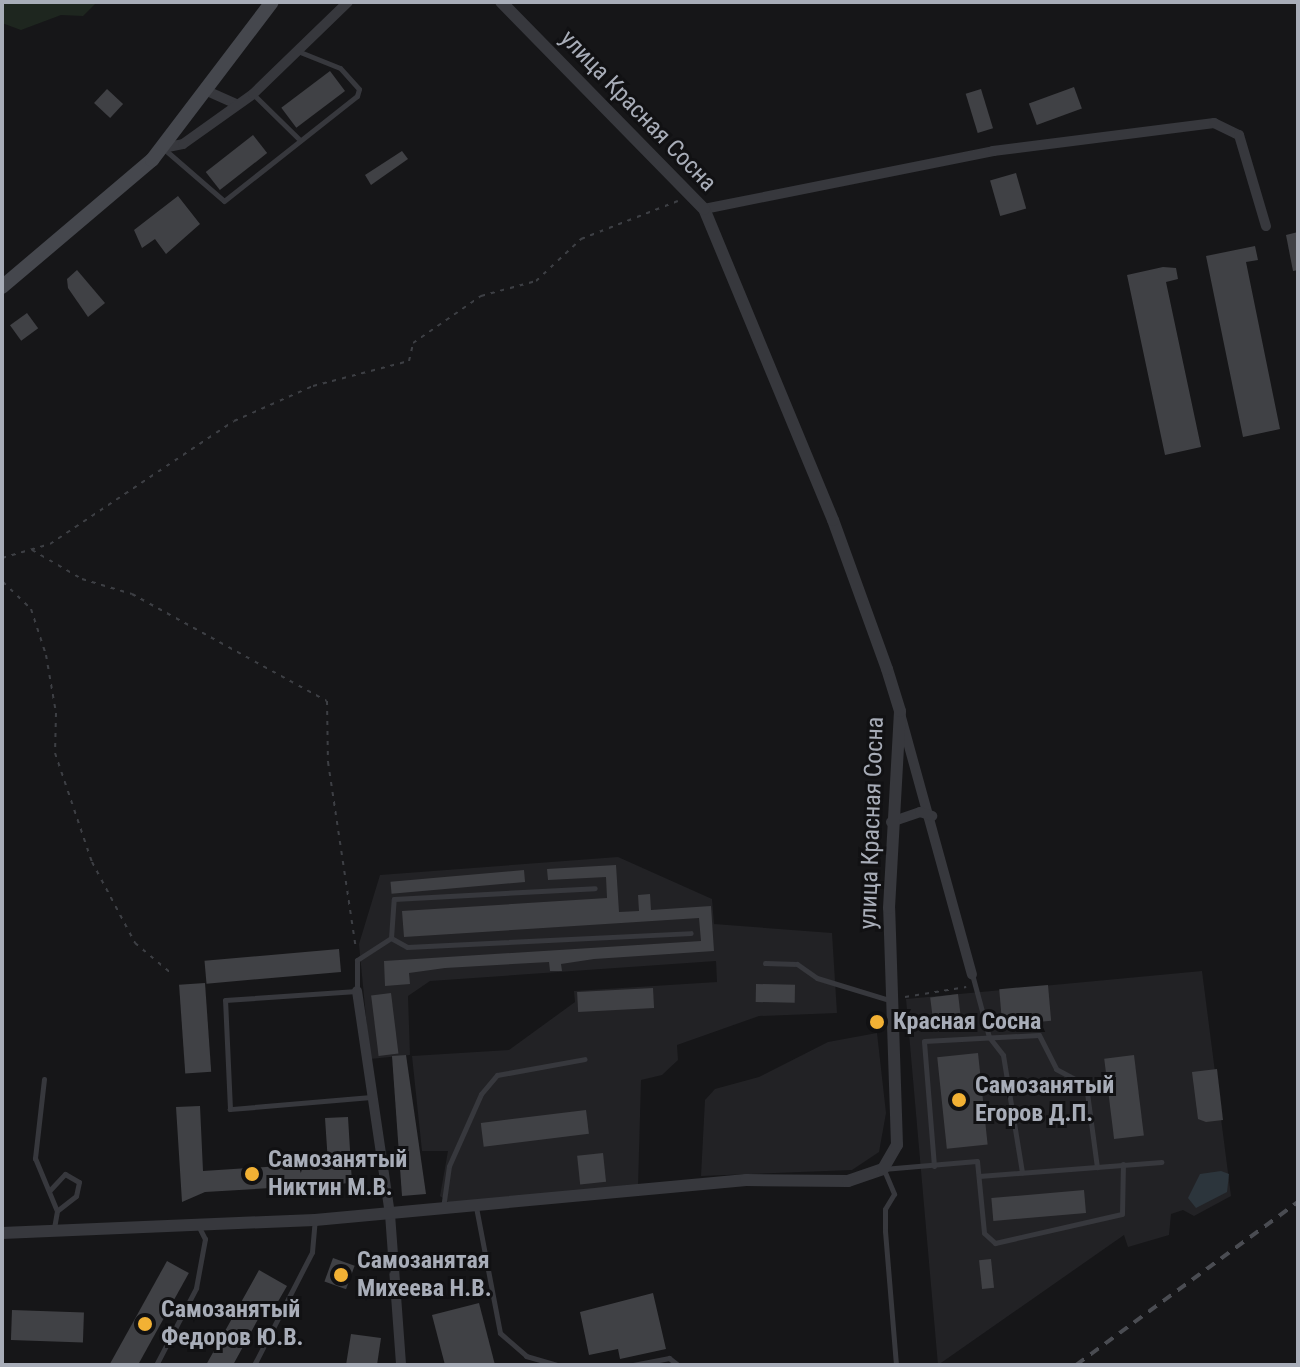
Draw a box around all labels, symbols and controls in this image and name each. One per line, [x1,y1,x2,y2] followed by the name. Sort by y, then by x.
[554,25,722,197] street label: улица Красная Сосна
[854,716,890,930] street label: улица Красная Сосна
[893,1008,1041,1036] place label: Красная Сосна
[868,1013,886,1031] marker: Красная Сосна
[975,1072,1114,1128] place label: Самозанятый Егоров Д.П.
[950,1091,968,1109] marker: Самозанятый Егоров Д.П.
[268,1146,407,1202] place label: Самозанятый Никтин М.В.
[243,1165,261,1183] marker: Самозанятый Никтин М.В.
[357,1247,492,1303] place label: Самозанятая Михеева Н.В.
[332,1266,350,1284] marker: Самозанятая Михеева Н.В.
[161,1296,304,1352] place label: Самозанятый Федоров Ю.В.
[136,1315,154,1333] marker: Самозанятый Федоров Ю.В.

